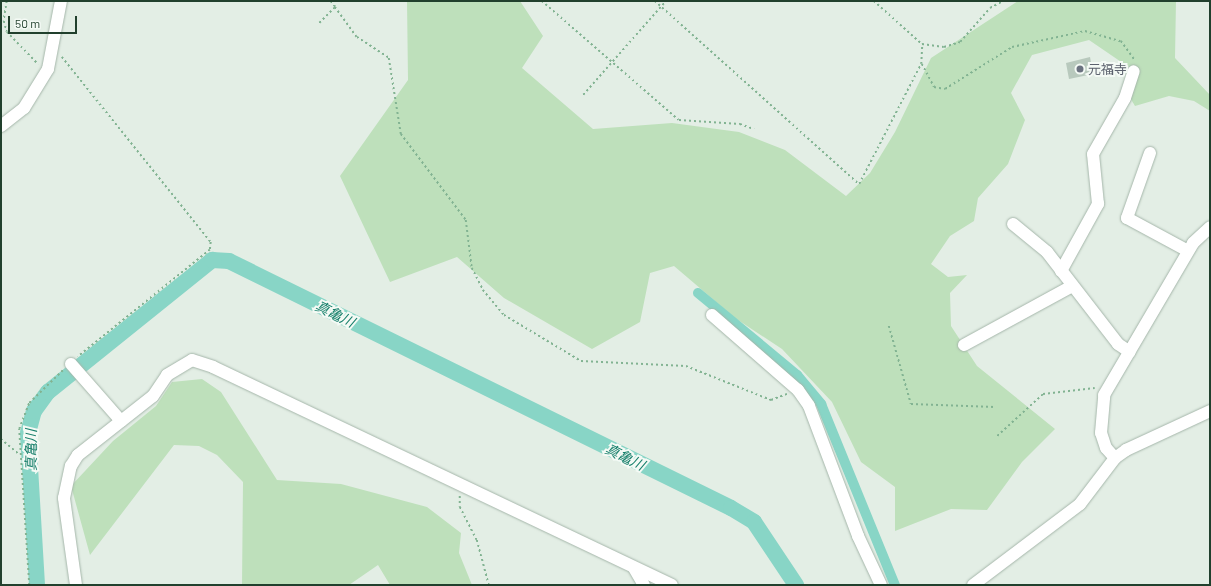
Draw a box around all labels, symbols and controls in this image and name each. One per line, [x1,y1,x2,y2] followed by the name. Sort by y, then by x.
[10,8,79,34] scale bar
[15,16,40,30] text: 50 m
[1088,61,1127,77] place label: 元福寺
[1075,64,1085,74] marker: 元福寺
[312,297,358,331] water label: 真亀川
[23,429,39,471] water label: 真亀川
[602,440,648,474] water label: 真亀川

